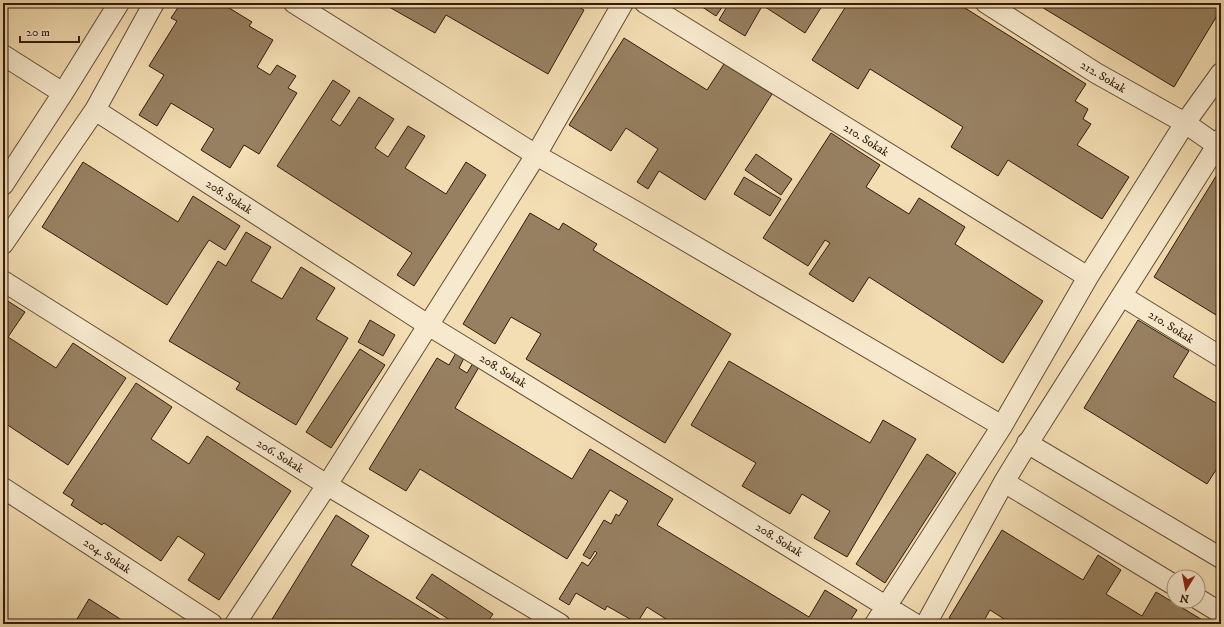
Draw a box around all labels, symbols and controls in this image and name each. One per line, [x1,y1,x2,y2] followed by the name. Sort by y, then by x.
[20,18,79,44] scale bar
[26,25,50,40] text: 20 m
[1077,57,1129,97] street label: 212. Sokak
[840,120,892,160] street label: 210. Sokak
[203,176,255,218] street label: 208. Sokak
[1145,307,1197,347] street label: 210. Sokak
[477,351,529,391] street label: 208. Sokak
[254,436,307,476] street label: 206. Sokak
[753,520,805,560] street label: 208. Sokak
[80,535,134,577] street label: 204. Sokak
[1166,569,1206,609] north arrow
[1179,590,1190,606] text: N

